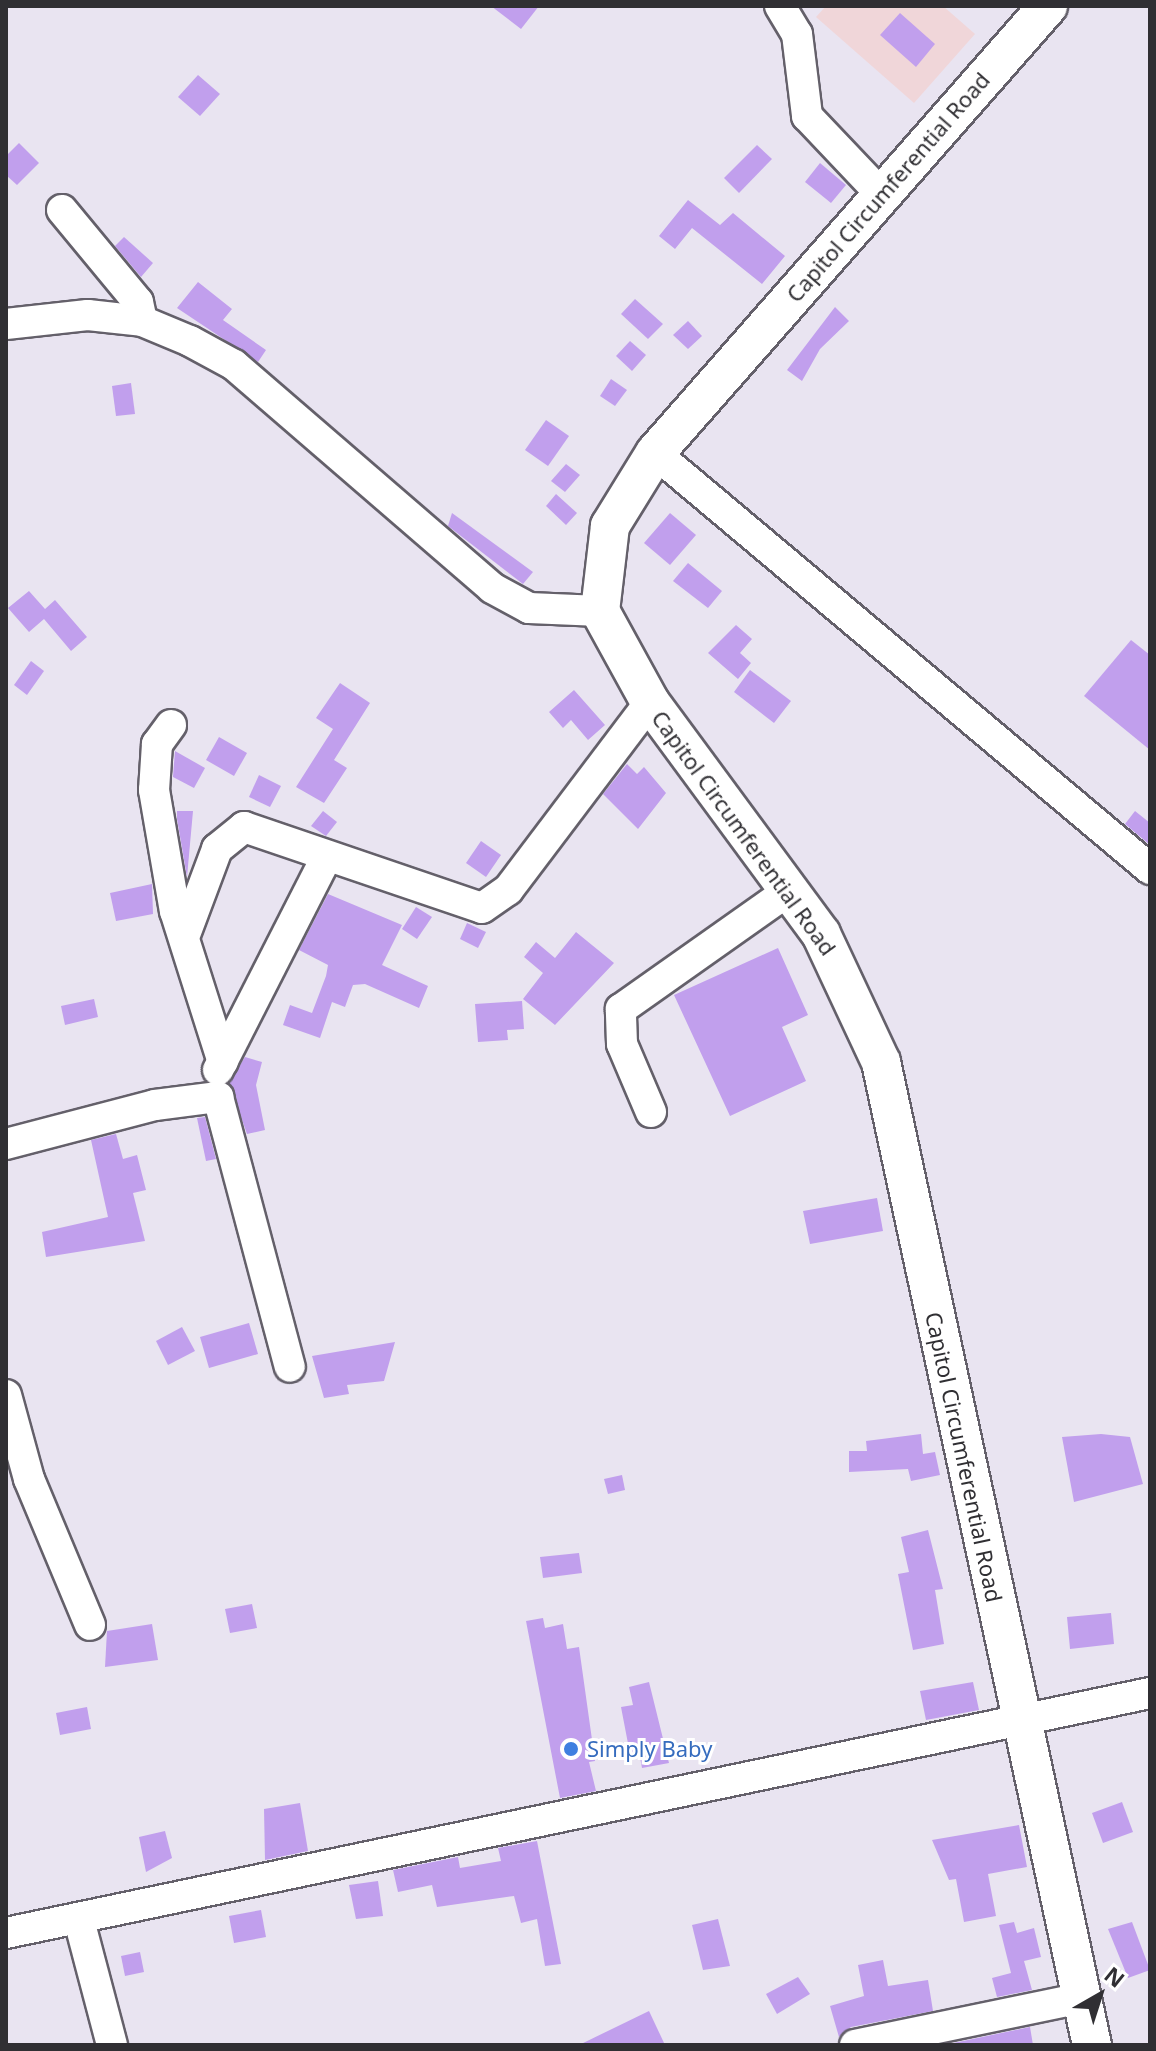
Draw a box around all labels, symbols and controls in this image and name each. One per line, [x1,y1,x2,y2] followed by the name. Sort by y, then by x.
[781,67,995,307] street label: Capitol Circumferential Road
[646,706,842,960] street label: Capitol Circumferential Road
[920,1310,1008,1604] street label: Capitol Circumferential Road
[587,1736,712,1762] place label: Simply Baby
[562,1740,580,1758] marker: Simply Baby
[1060,1955,1140,2035] north arrow
[1099,1959,1131,1994] text: N

